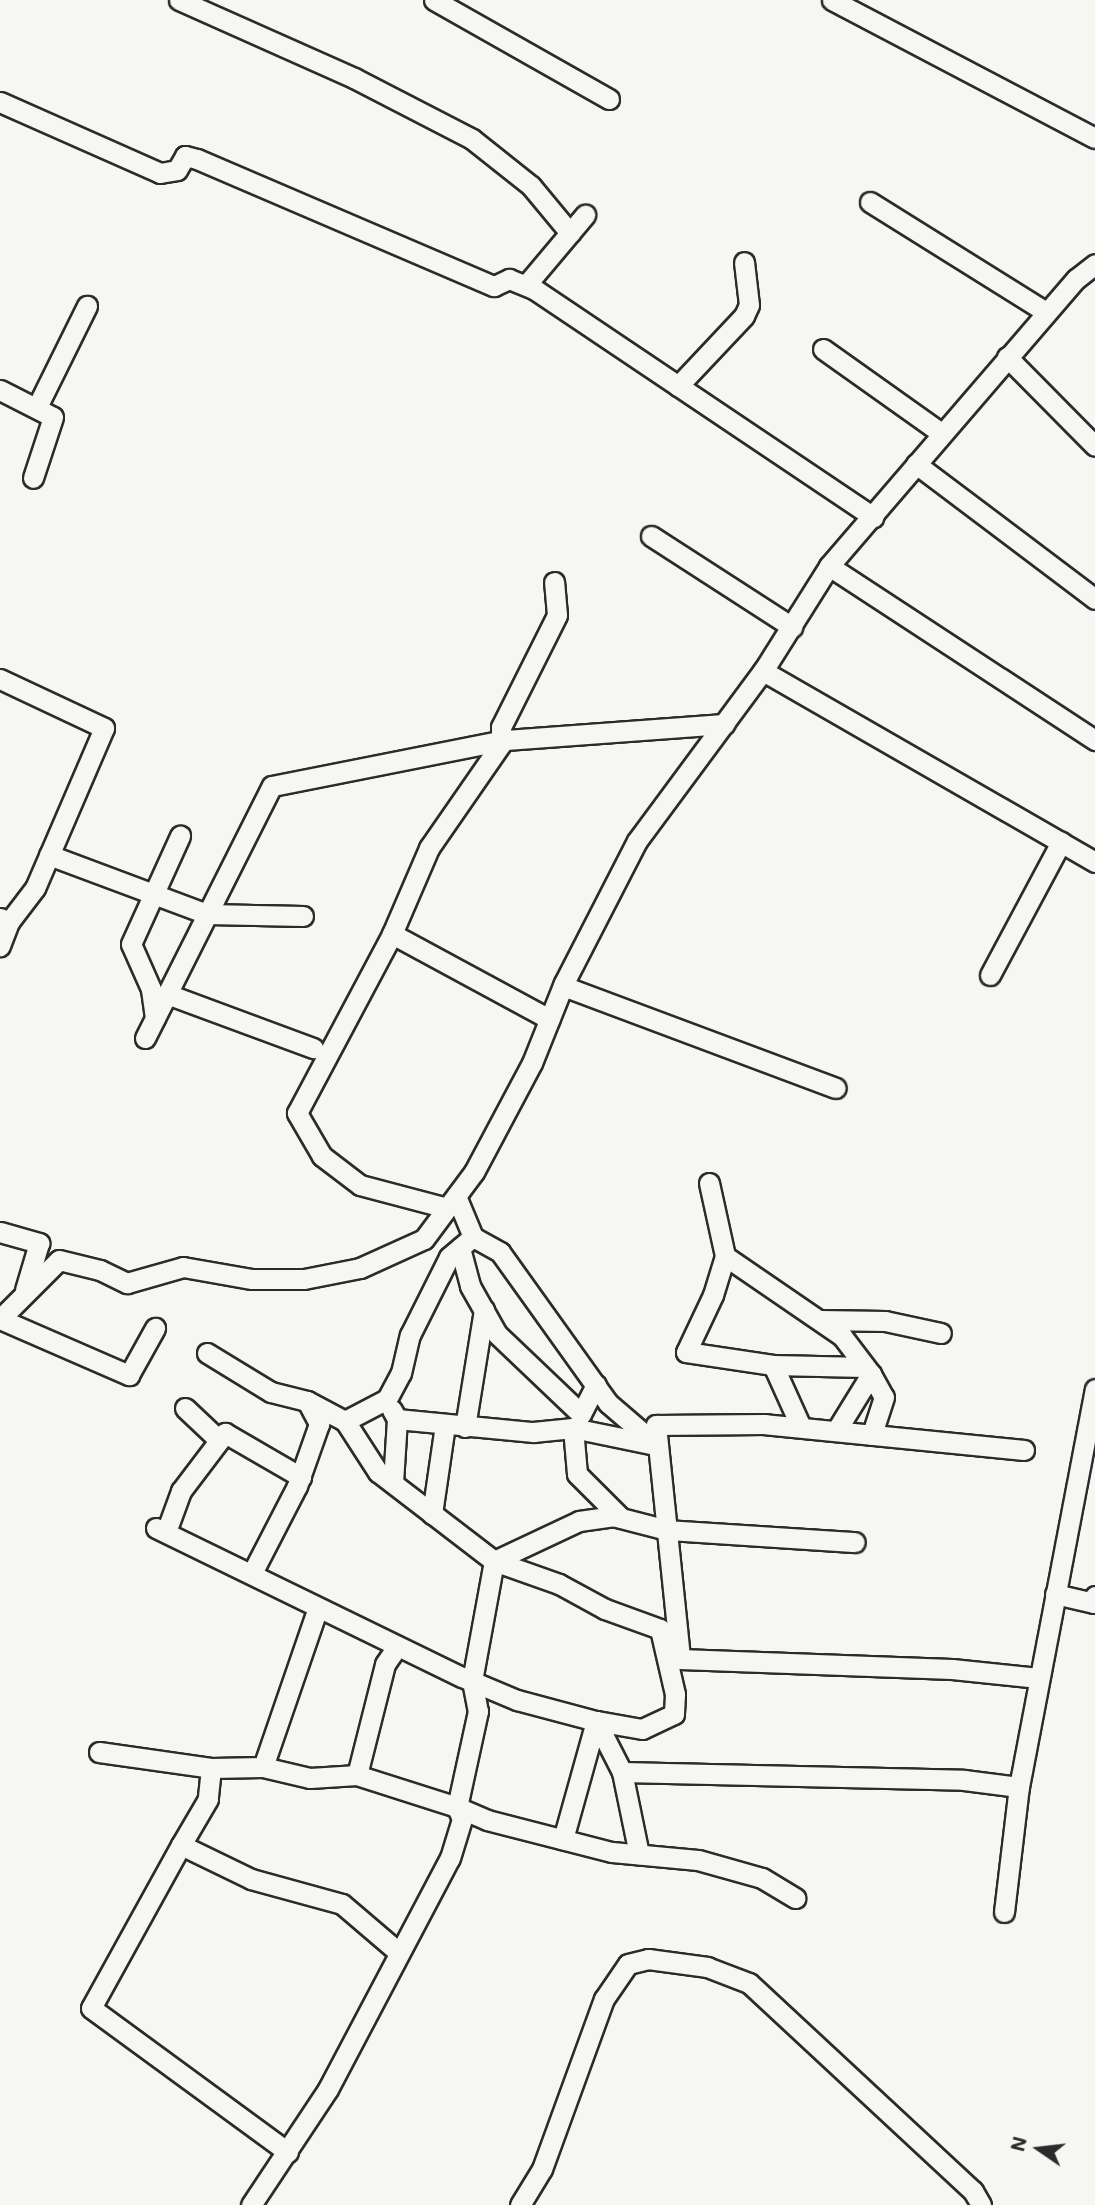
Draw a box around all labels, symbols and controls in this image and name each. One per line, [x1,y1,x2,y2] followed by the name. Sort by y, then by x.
[1004,2114,1074,2184] north arrow
[1004,2134,1032,2154] text: N

